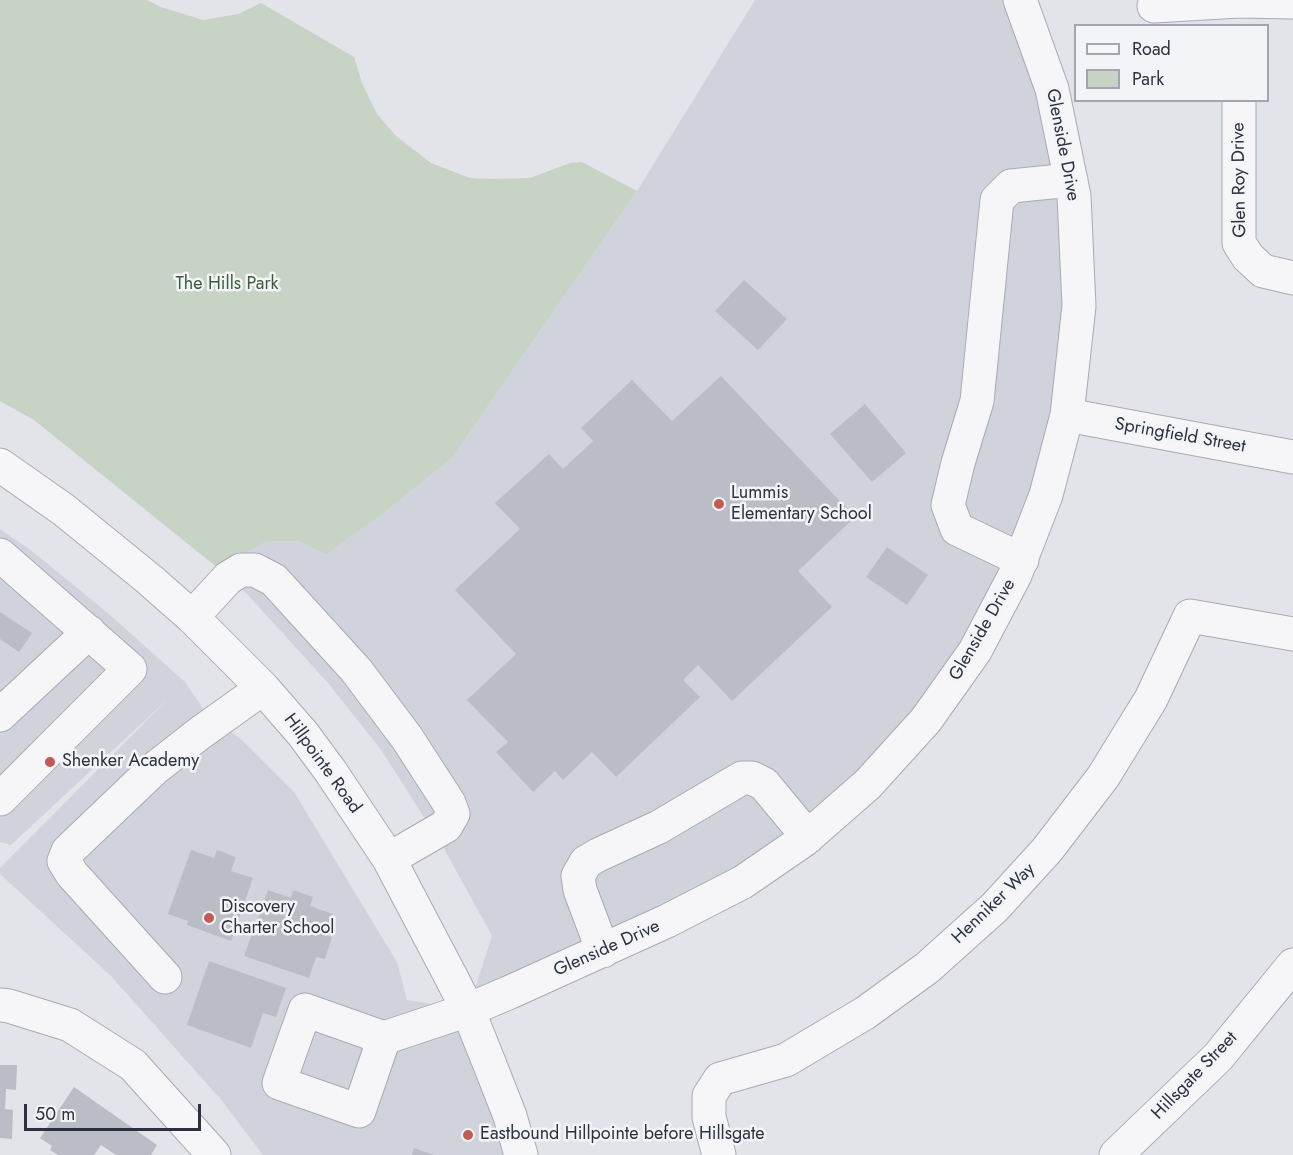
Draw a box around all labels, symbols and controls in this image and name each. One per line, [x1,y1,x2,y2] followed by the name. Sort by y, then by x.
[1074,24,1269,102] legend
[1132,36,1171,62] text: Road
[1132,66,1164,92] text: Park
[1041,87,1083,203] street label: Glenside Drive
[1228,122,1252,238] street label: Glen Roy Drive
[175,274,279,296] park label: The Hills Park
[1113,414,1247,458] street label: Springfield Street
[731,483,872,526] place label: Lummis Elementary School
[712,497,726,511] marker: Lummis Elementary School
[945,575,1021,685] street label: Glenside Drive
[279,710,365,818] street label: Hillpointe Road
[62,751,199,773] place label: Shenker Academy
[43,755,57,769] marker: Shenker Academy
[948,859,1040,949] street label: Henniker Way
[221,897,334,940] place label: Discovery Charter School
[202,911,216,925] marker: Discovery Charter School
[551,916,663,982] street label: Glenside Drive
[1148,1028,1242,1124] street label: Hillsgate Street
[27,1092,204,1130] scale bar
[35,1101,75,1127] text: 50 m
[480,1124,764,1146] place label: Eastbound Hillpointe before Hillsgate
[461,1128,475,1142] marker: Eastbound Hillpointe before Hillsgate

